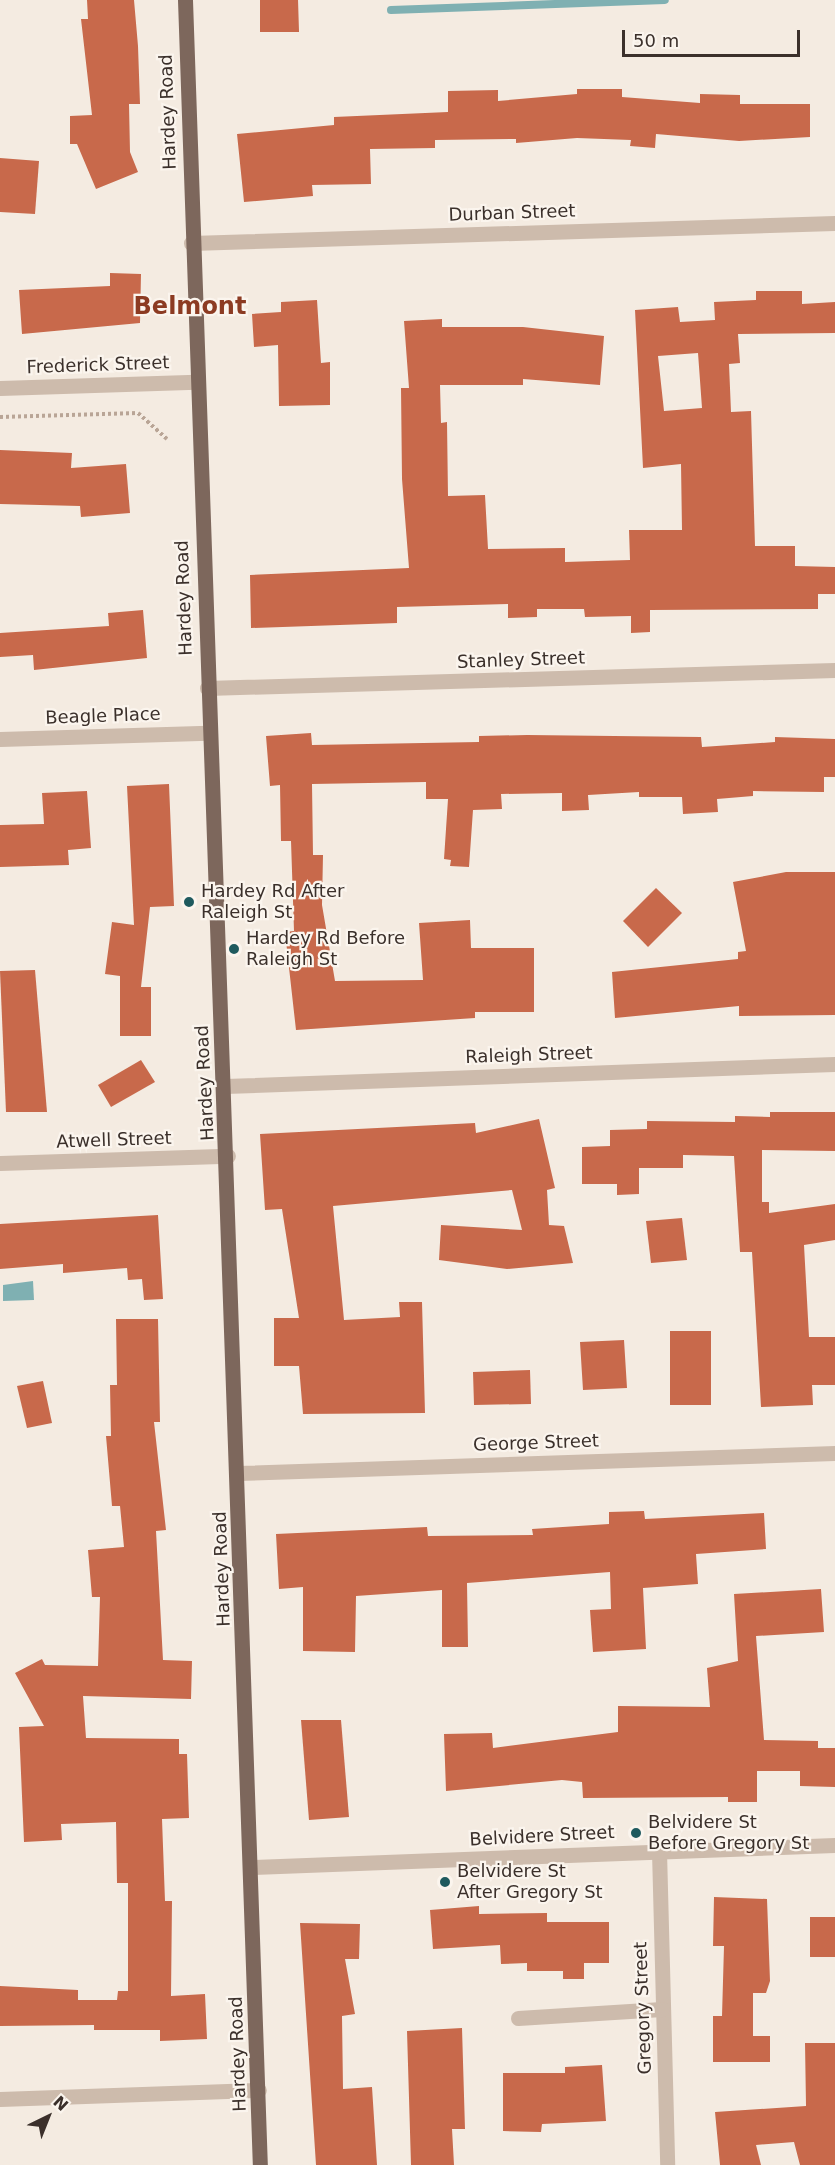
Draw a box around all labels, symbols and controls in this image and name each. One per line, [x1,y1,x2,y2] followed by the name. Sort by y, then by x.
[625,18,804,56] scale bar
[633,30,679,51] text: 50 m
[155,54,181,170] street label: Hardey Road
[448,200,576,226] street label: Durban Street
[134,293,246,321] district label: Belmont
[26,352,170,378] street label: Frederick Street
[171,540,197,656] street label: Hardey Road
[457,647,585,673] street label: Stanley Street
[45,703,161,729] street label: Beagle Place
[201,881,344,924] place label: Hardey Rd After Raleigh St
[182,895,196,909] marker: Hardey Rd After Raleigh St
[246,928,405,970] place label: Hardey Rd Before Raleigh St
[227,942,241,956] marker: Hardey Rd Before Raleigh St
[191,1025,219,1141] street label: Hardey Road
[465,1042,593,1068] street label: Raleigh Street
[56,1127,172,1153] street label: Atwell Street
[473,1430,599,1456] street label: George Street
[209,1511,235,1627] street label: Hardey Road
[648,1812,809,1854] place label: Belvidere St Before Gregory St
[469,1821,615,1851] street label: Belvidere Street
[629,1826,643,1840] marker: Belvidere St Before Gregory St
[457,1861,603,1904] place label: Belvidere St After Gregory St
[438,1875,452,1889] marker: Belvidere St After Gregory St
[630,1941,656,2075] street label: Gregory Street
[225,1996,251,2112] street label: Hardey Road
[18,2087,78,2147] north arrow
[49,2092,72,2115] text: N

